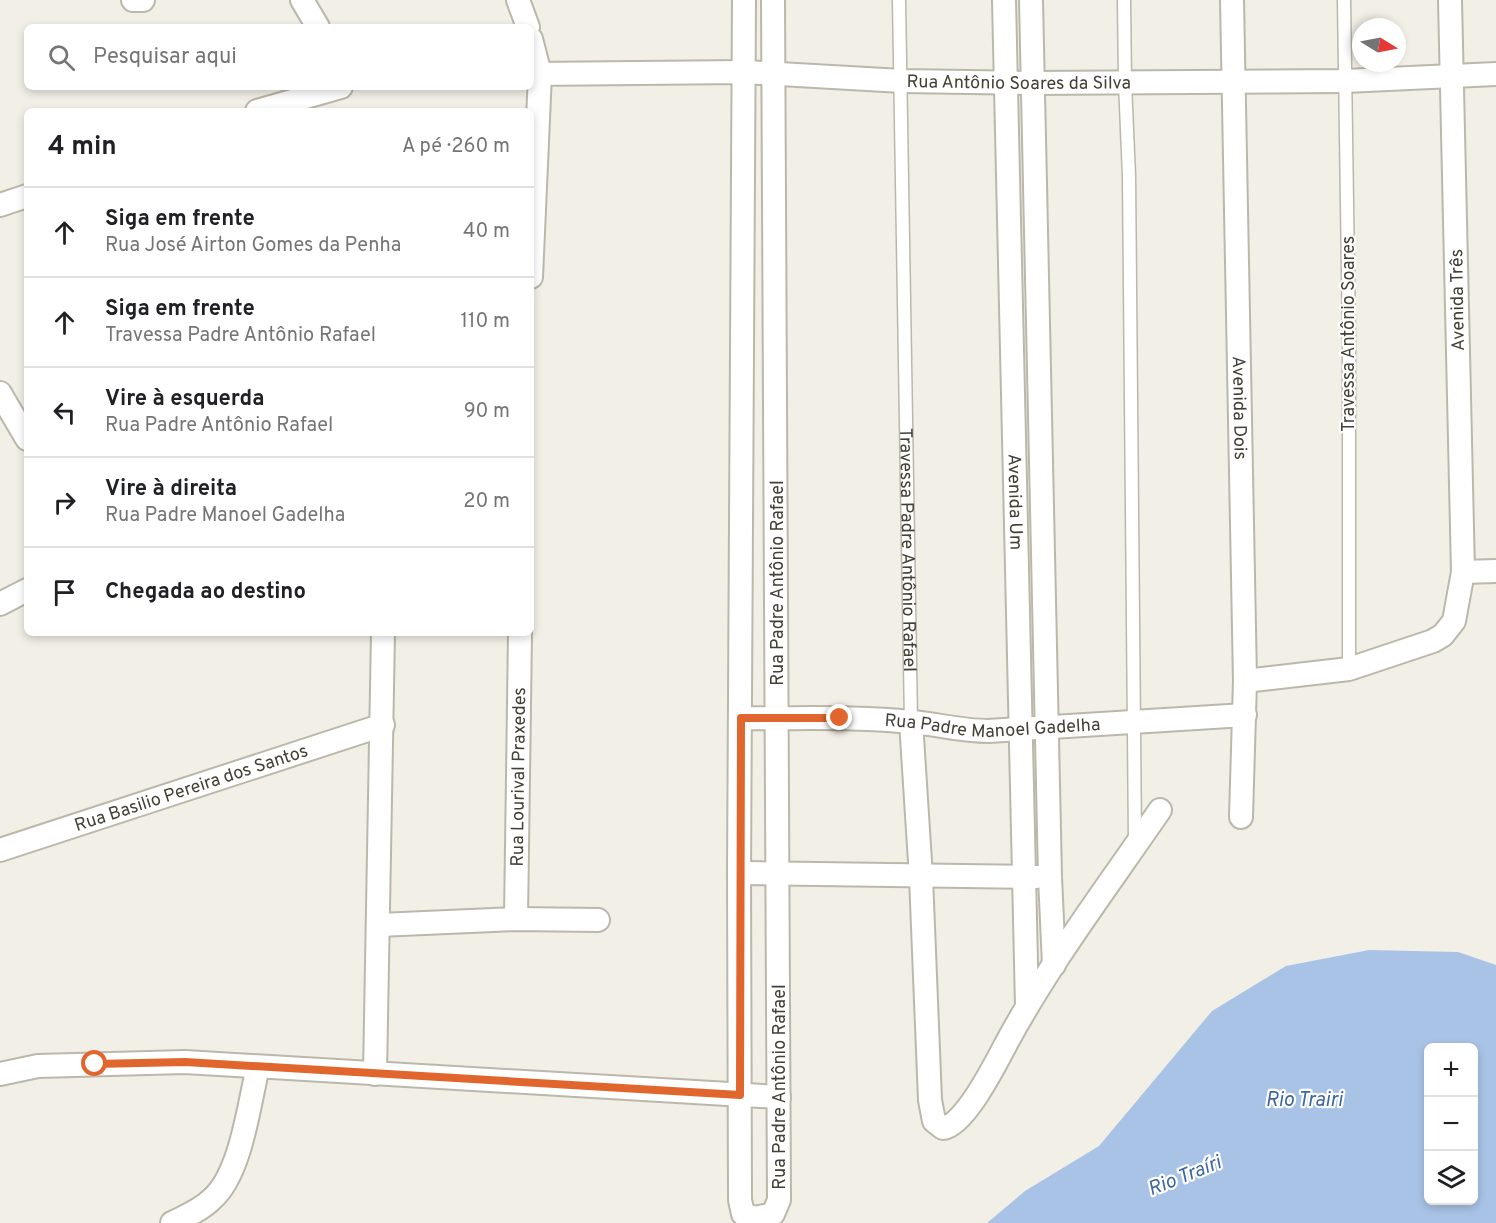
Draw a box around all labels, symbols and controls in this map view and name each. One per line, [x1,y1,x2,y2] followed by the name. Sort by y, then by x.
[1352,18,1406,72] north arrow
[24,24,534,90] search box
[45,41,78,74] icon: search
[93,44,237,71] text: Pesquisar aqui
[906,71,1131,96] street label: Rua Antônio Soares da Silva
[48,131,117,164] text: 4 min
[402,134,510,160] text: A pé · 260 m
[105,206,255,233] text: Siga em frente
[48,216,81,249] icon: ahead
[463,219,510,245] text: 40 m
[105,233,401,259] text: Rua José Airton Gomes da Penha
[1338,236,1361,432] street label: Travessa Antônio Soares
[1446,249,1471,351] street label: Avenida Três
[105,296,255,323] text: Siga em frente
[48,306,81,339] icon: ahead
[461,309,510,335] text: 110 m
[105,323,376,349] text: Travessa Padre Antônio Rafael
[1226,356,1251,460] street label: Avenida Dois
[105,386,264,413] text: Vire à esquerda
[48,396,81,429] icon: left
[464,399,510,425] text: 90 m
[105,413,333,439] text: Rua Padre Antônio Rafael
[893,428,920,672] street label: Travessa Padre Antônio Rafael
[1001,453,1027,550] street label: Avenida Um
[105,476,237,503] text: Vire à direita
[767,480,790,686] street label: Rua Padre Antônio Rafael
[48,486,81,519] icon: right
[463,489,510,515] text: 20 m
[105,503,345,529] text: Rua Padre Manoel Gadelha
[48,576,81,609] icon: arrive
[105,579,306,606] text: Chegada ao destino
[507,687,532,867] street label: Rua Lourival Praxedes
[826,704,852,730] route end
[884,710,1101,744] street label: Rua Padre Manoel Gadelha
[72,740,311,838] street label: Rua Basilio Pereira dos Santos
[769,984,792,1190] street label: Rua Padre Antônio Rafael
[1424,1043,1478,1205] map controls
[1424,1043,1478,1097] button: +
[81,1050,107,1076] route start
[1266,1088,1343,1114] water label: Rio Trairi
[1424,1097,1478,1151] button: −
[1144,1150,1226,1203] water label: Rio Traíri
[1424,1151,1478,1205] button: layers

